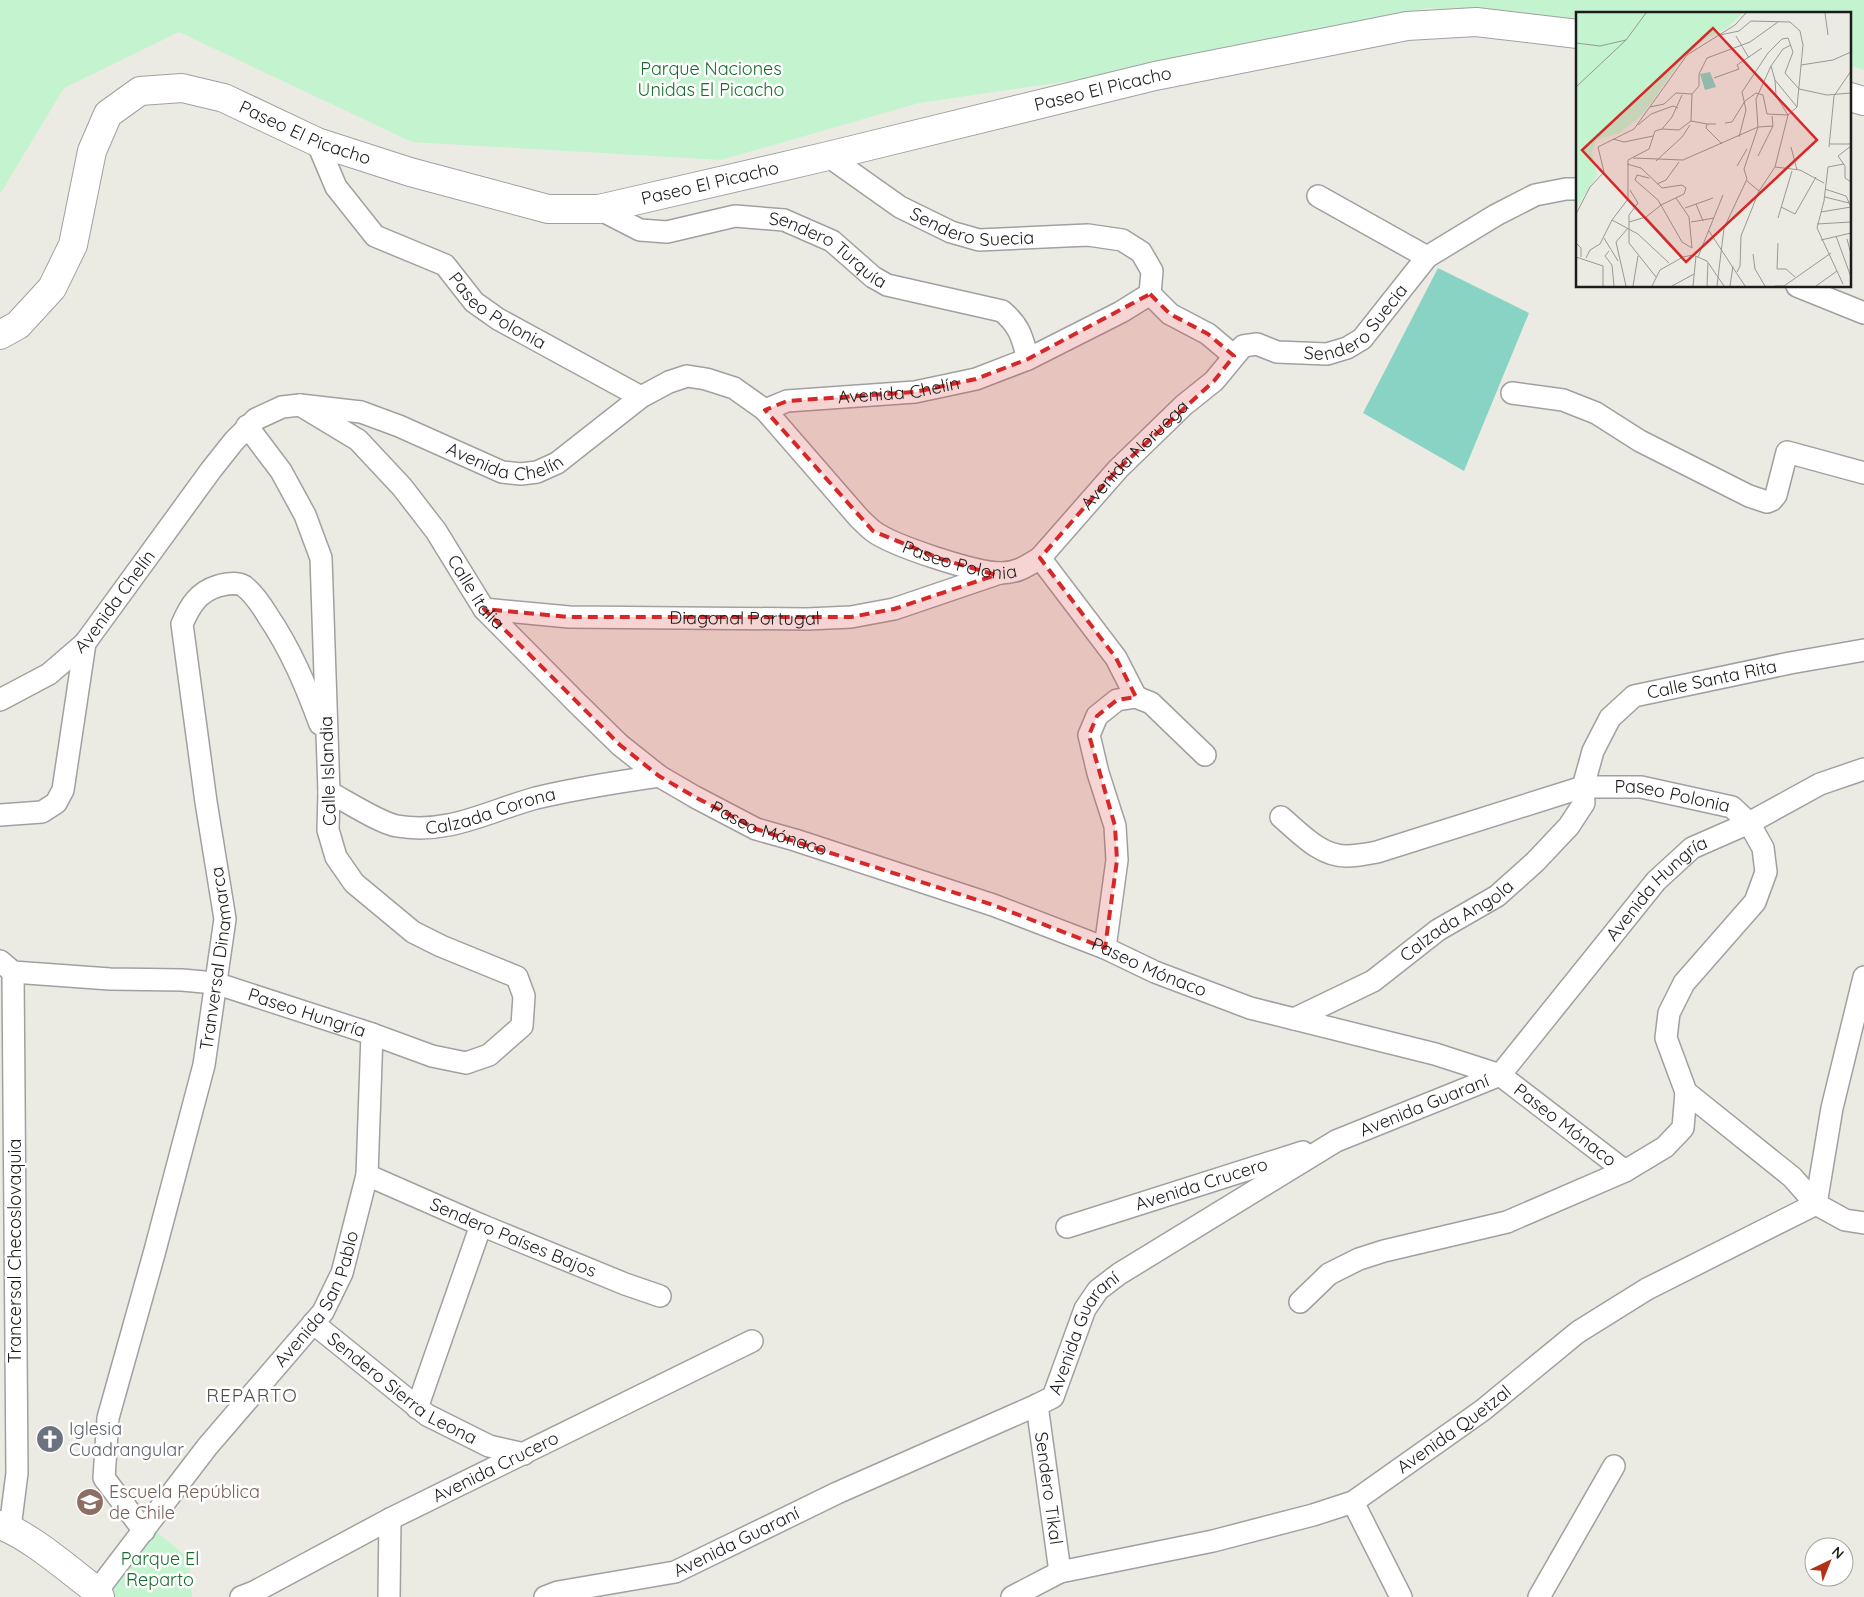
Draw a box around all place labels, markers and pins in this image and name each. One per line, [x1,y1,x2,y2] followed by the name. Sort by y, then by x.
[69,1417,184,1461] place label: Iglesia Cuadrangular
[35,1424,65,1454] church icon: Iglesia Cuadrangular
[109,1480,260,1524] place label: Escuela República de Chile
[75,1487,105,1517] school or university icon: Escuela República de Chile

